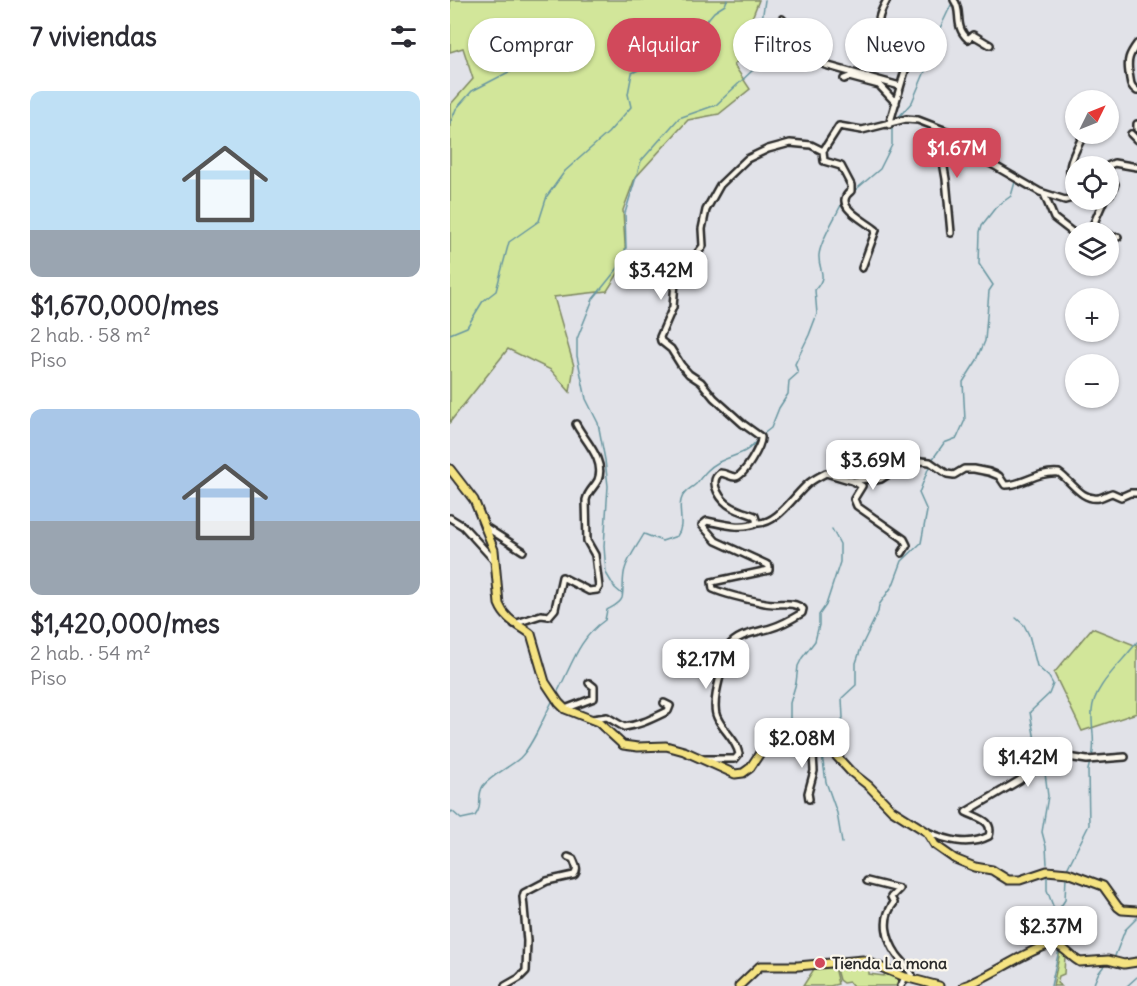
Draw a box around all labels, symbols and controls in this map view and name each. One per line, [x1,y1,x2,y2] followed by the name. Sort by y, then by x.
[468,18,595,72] chip: Comprar
[607,18,721,72] chip: Alquilar
[733,18,833,72] chip: Filtros
[845,18,947,72] chip: Nuevo
[30,20,157,53] text: 7 viviendas
[387,20,420,53] icon: filters
[1065,90,1119,144] north arrow
[1065,90,1119,408] map controls
[908,128,1006,179] pin: $1.67M
[171,130,279,238] icon: home
[927,135,987,160] text: $1.67M
[1065,156,1119,210] button: locate
[1065,222,1119,276] button: layers
[612,250,710,301] pin: $3.42M
[629,257,693,282] text: $3.42M
[1065,288,1119,342] button: +
[30,289,219,322] text: $1,670,000/mes
[30,322,151,347] text: 2 hab. · 58 m²
[30,347,67,372] text: Piso
[1065,354,1119,408] button: −
[824,440,922,491] pin: $3.69M
[840,447,906,472] text: $3.69M
[171,448,279,556] icon: home
[30,607,220,640] text: $1,420,000/mes
[657,639,755,690] pin: $2.17M
[30,640,151,665] text: 2 hab. · 54 m²
[676,646,736,671] text: $2.17M
[30,665,67,690] text: Piso
[753,718,851,769] pin: $2.08M
[768,725,836,750] text: $2.08M
[979,737,1077,788] pin: $1.42M
[997,744,1059,769] text: $1.42M
[1002,906,1100,957] pin: $2.37M
[1019,913,1083,938] text: $2.37M
[832,953,947,973] place label: Tienda La mona
[813,956,827,970] marker: Tienda La mona

